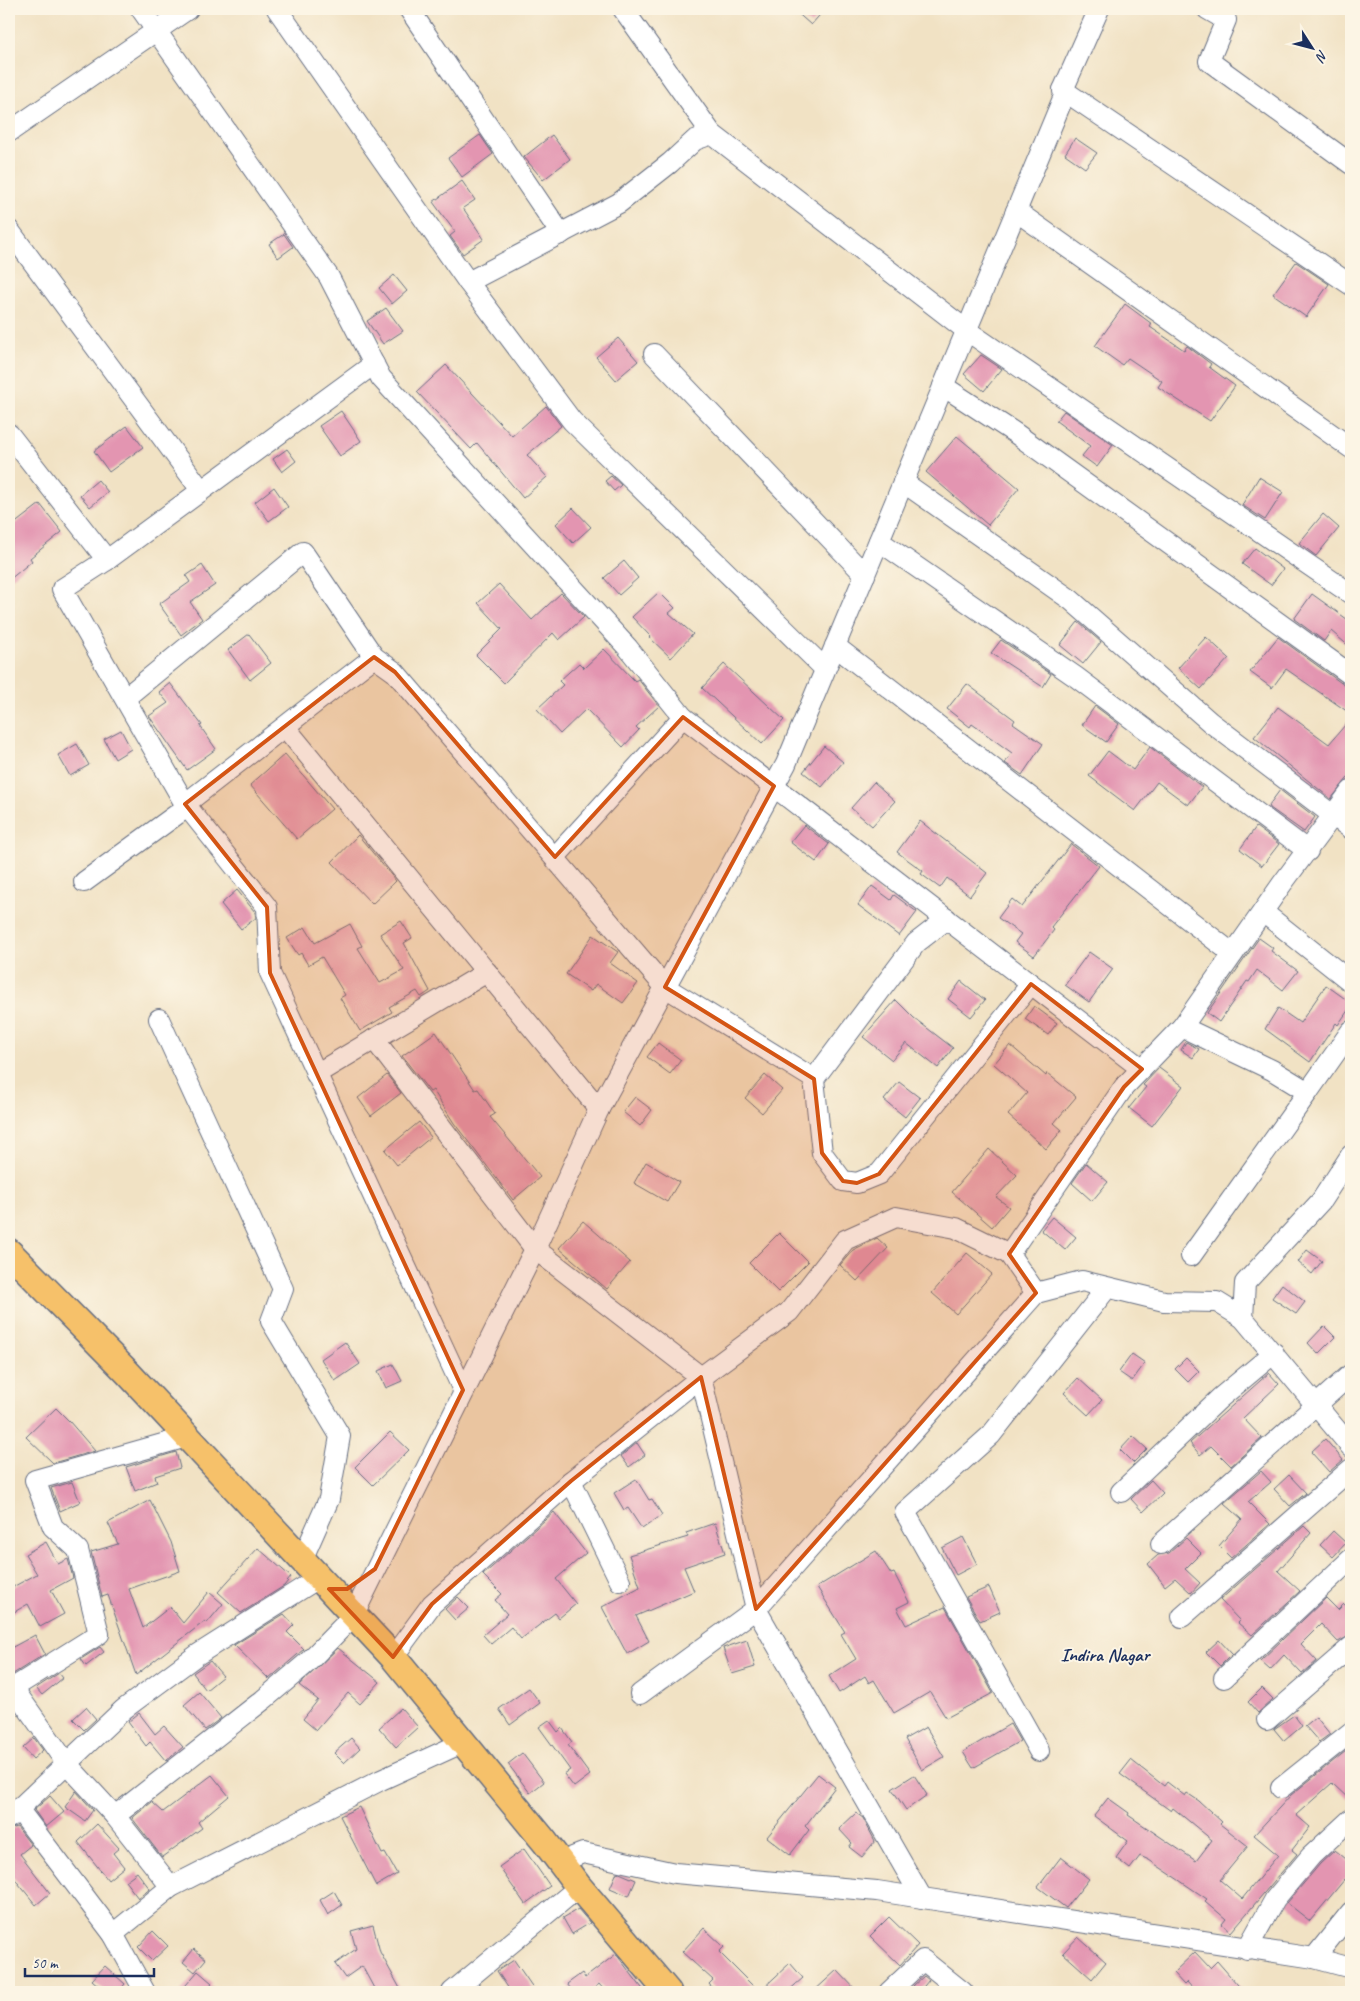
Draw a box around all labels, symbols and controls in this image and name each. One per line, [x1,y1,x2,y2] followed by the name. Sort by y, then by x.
[1288,22,1338,72] north arrow
[1311,47,1332,66] text: N
[1061,1643,1152,1667] district label: Indira Nagar
[25,1946,154,1978] scale bar
[32,1954,59,1973] text: 50 m

